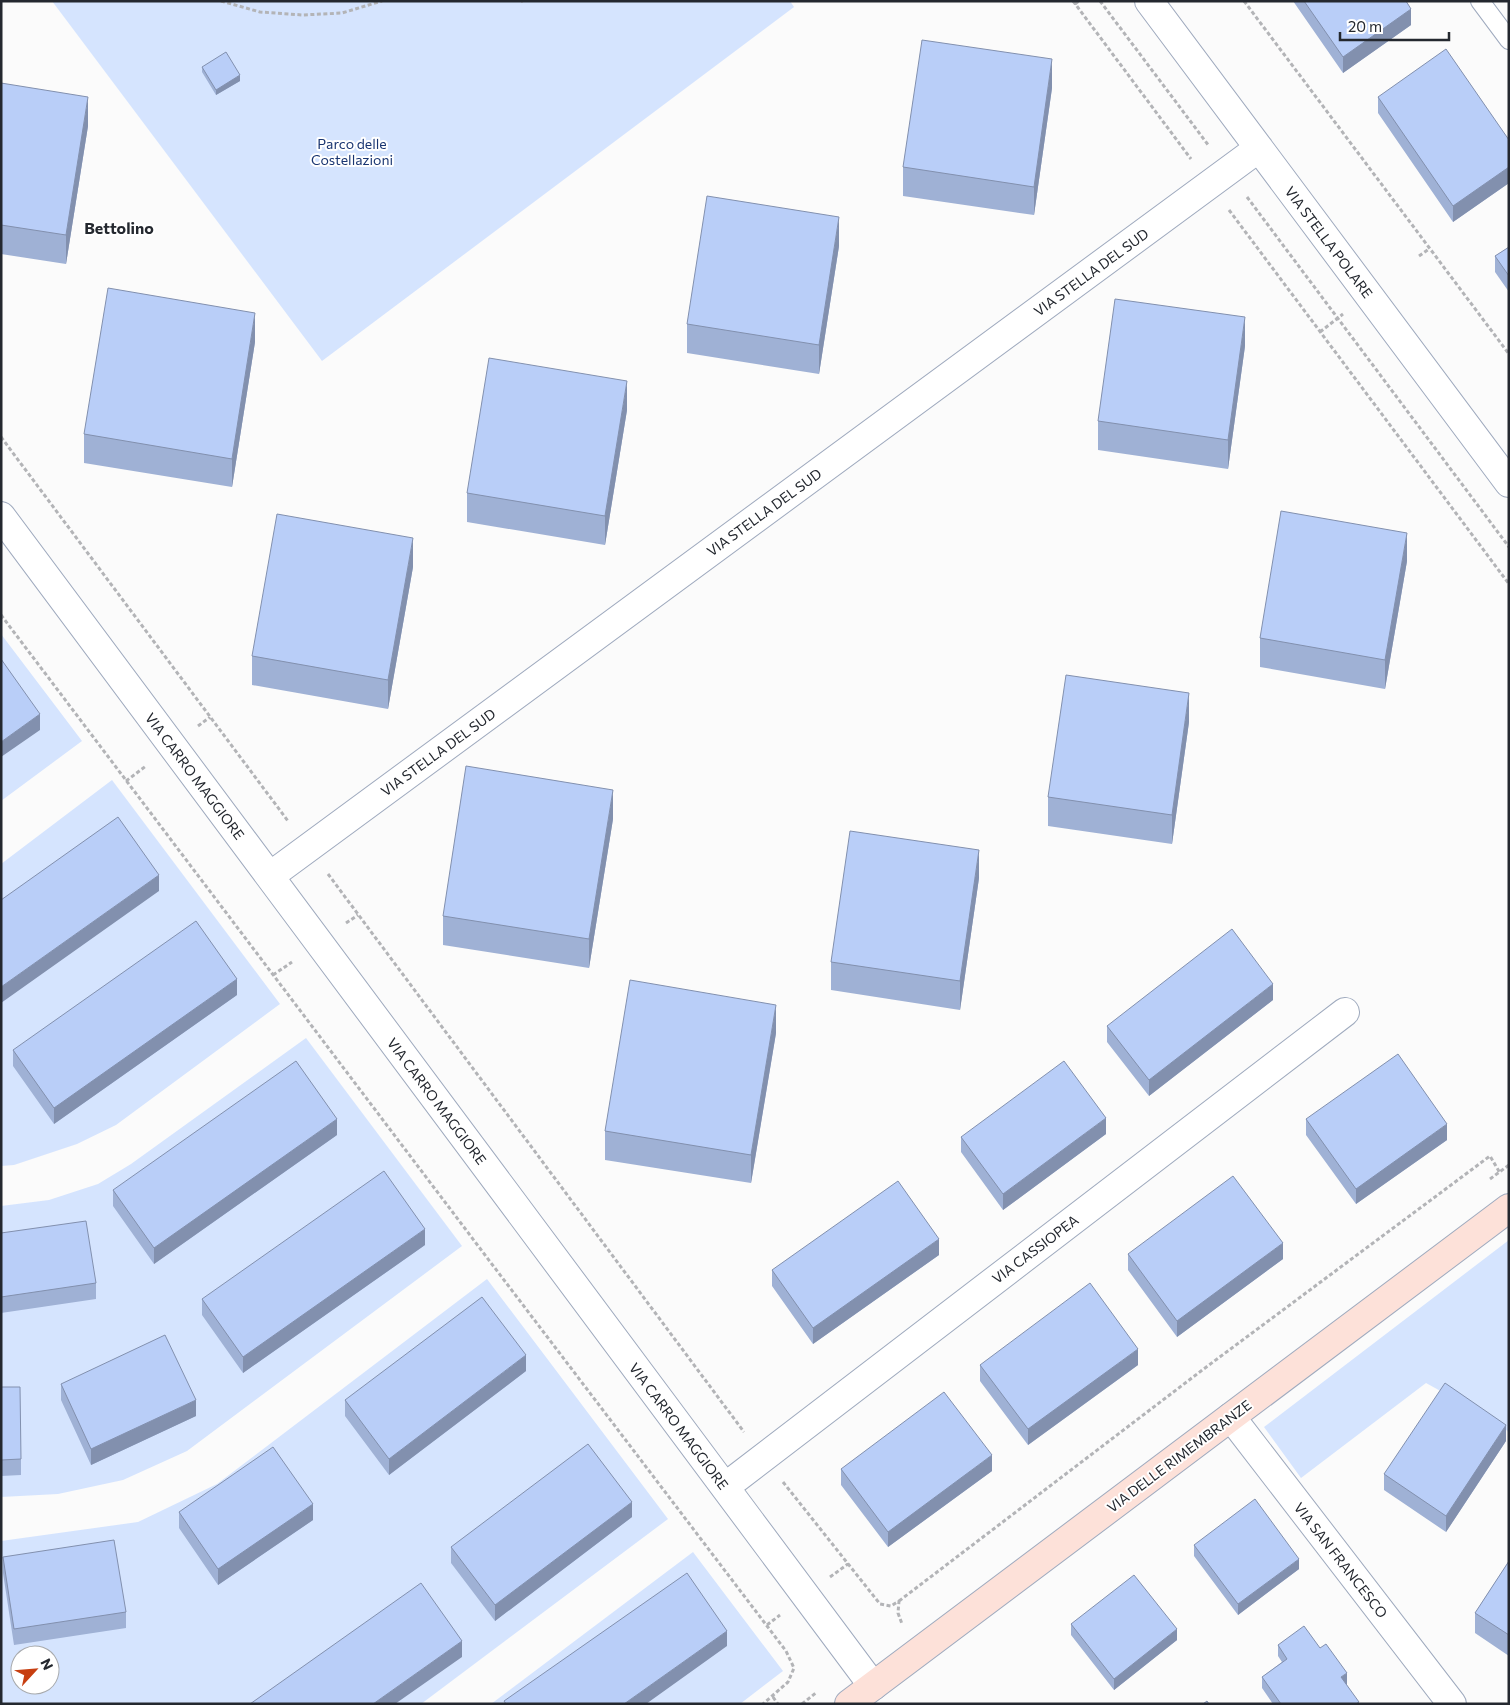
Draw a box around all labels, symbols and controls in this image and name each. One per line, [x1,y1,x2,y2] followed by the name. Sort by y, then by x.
[1340,10,1449,42] scale bar
[1348,17,1382,35] text: 20 m
[311,135,393,168] park label: Parco delle Costellazioni
[1282,183,1376,301] street label: VIA STELLA POLARE
[84,218,154,237] district label: Bettolino
[1030,225,1152,319] street label: VIA STELLA DEL SUD
[703,465,825,559] street label: VIA STELLA DEL SUD
[377,705,499,799] street label: VIA STELLA DEL SUD
[142,709,248,843] street label: VIA CARRO MAGGIORE
[384,1034,490,1168] street label: VIA CARRO MAGGIORE
[988,1211,1082,1287] street label: VIA CASSIOPEA
[626,1359,732,1493] street label: VIA CARRO MAGGIORE
[1103,1396,1255,1516] street label: VIA DELLE RIMEMBRANZE
[1291,1499,1391,1621] street label: VIA SAN FRANCESCO
[10,1645,60,1695] north arrow
[37,1656,57,1673] text: N

